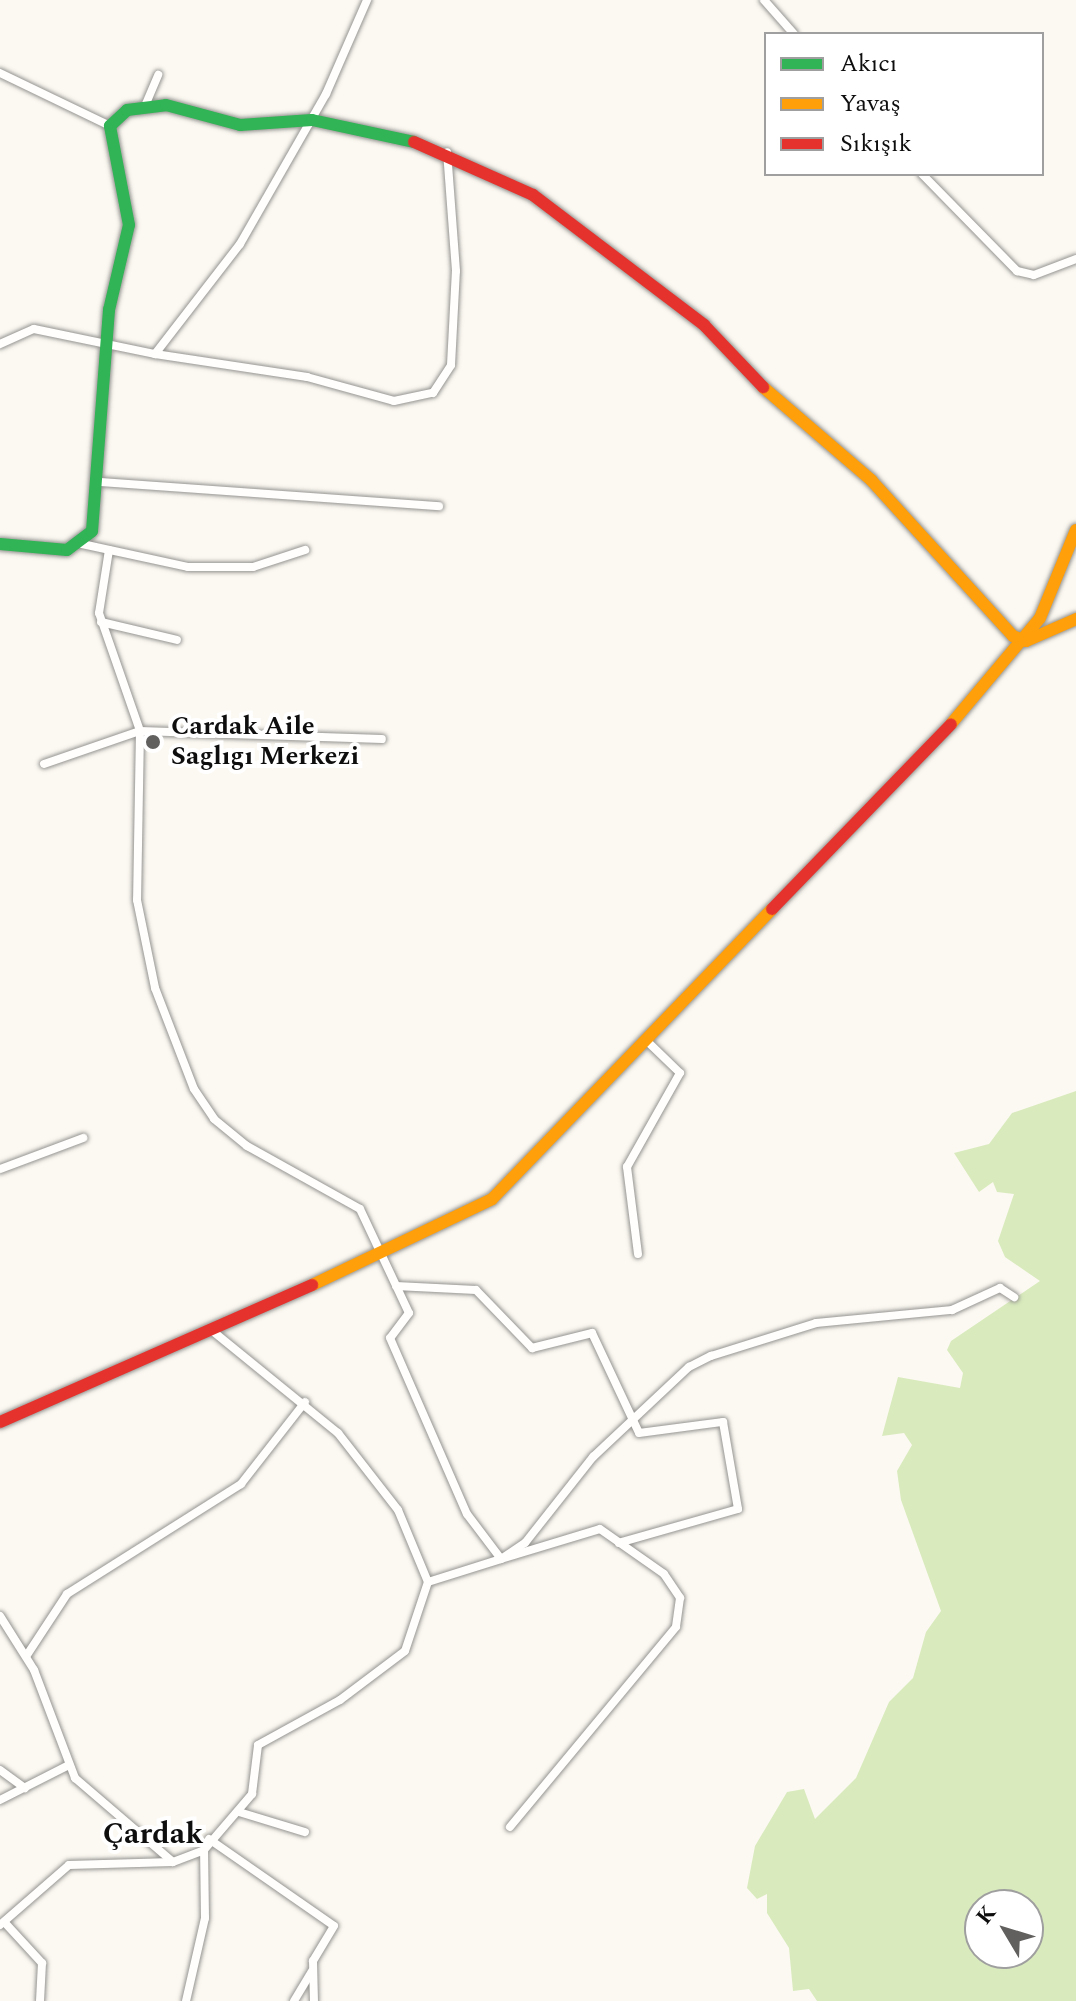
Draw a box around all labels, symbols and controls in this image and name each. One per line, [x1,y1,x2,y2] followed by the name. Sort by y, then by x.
[764,32,1044,176] legend
[840,46,897,82] text: Akıcı
[840,86,901,122] text: Yavaş
[840,126,912,162] text: Sıkışık
[171,711,359,772] place label: Cardak Aile Saglıgı Merkezi
[142,731,164,753] marker: Cardak Aile Saglıgı Merkezi
[103,1816,203,1852] district label: Çardak
[964,1889,1044,1969] north arrow
[968,1898,1005,1932] text: K

